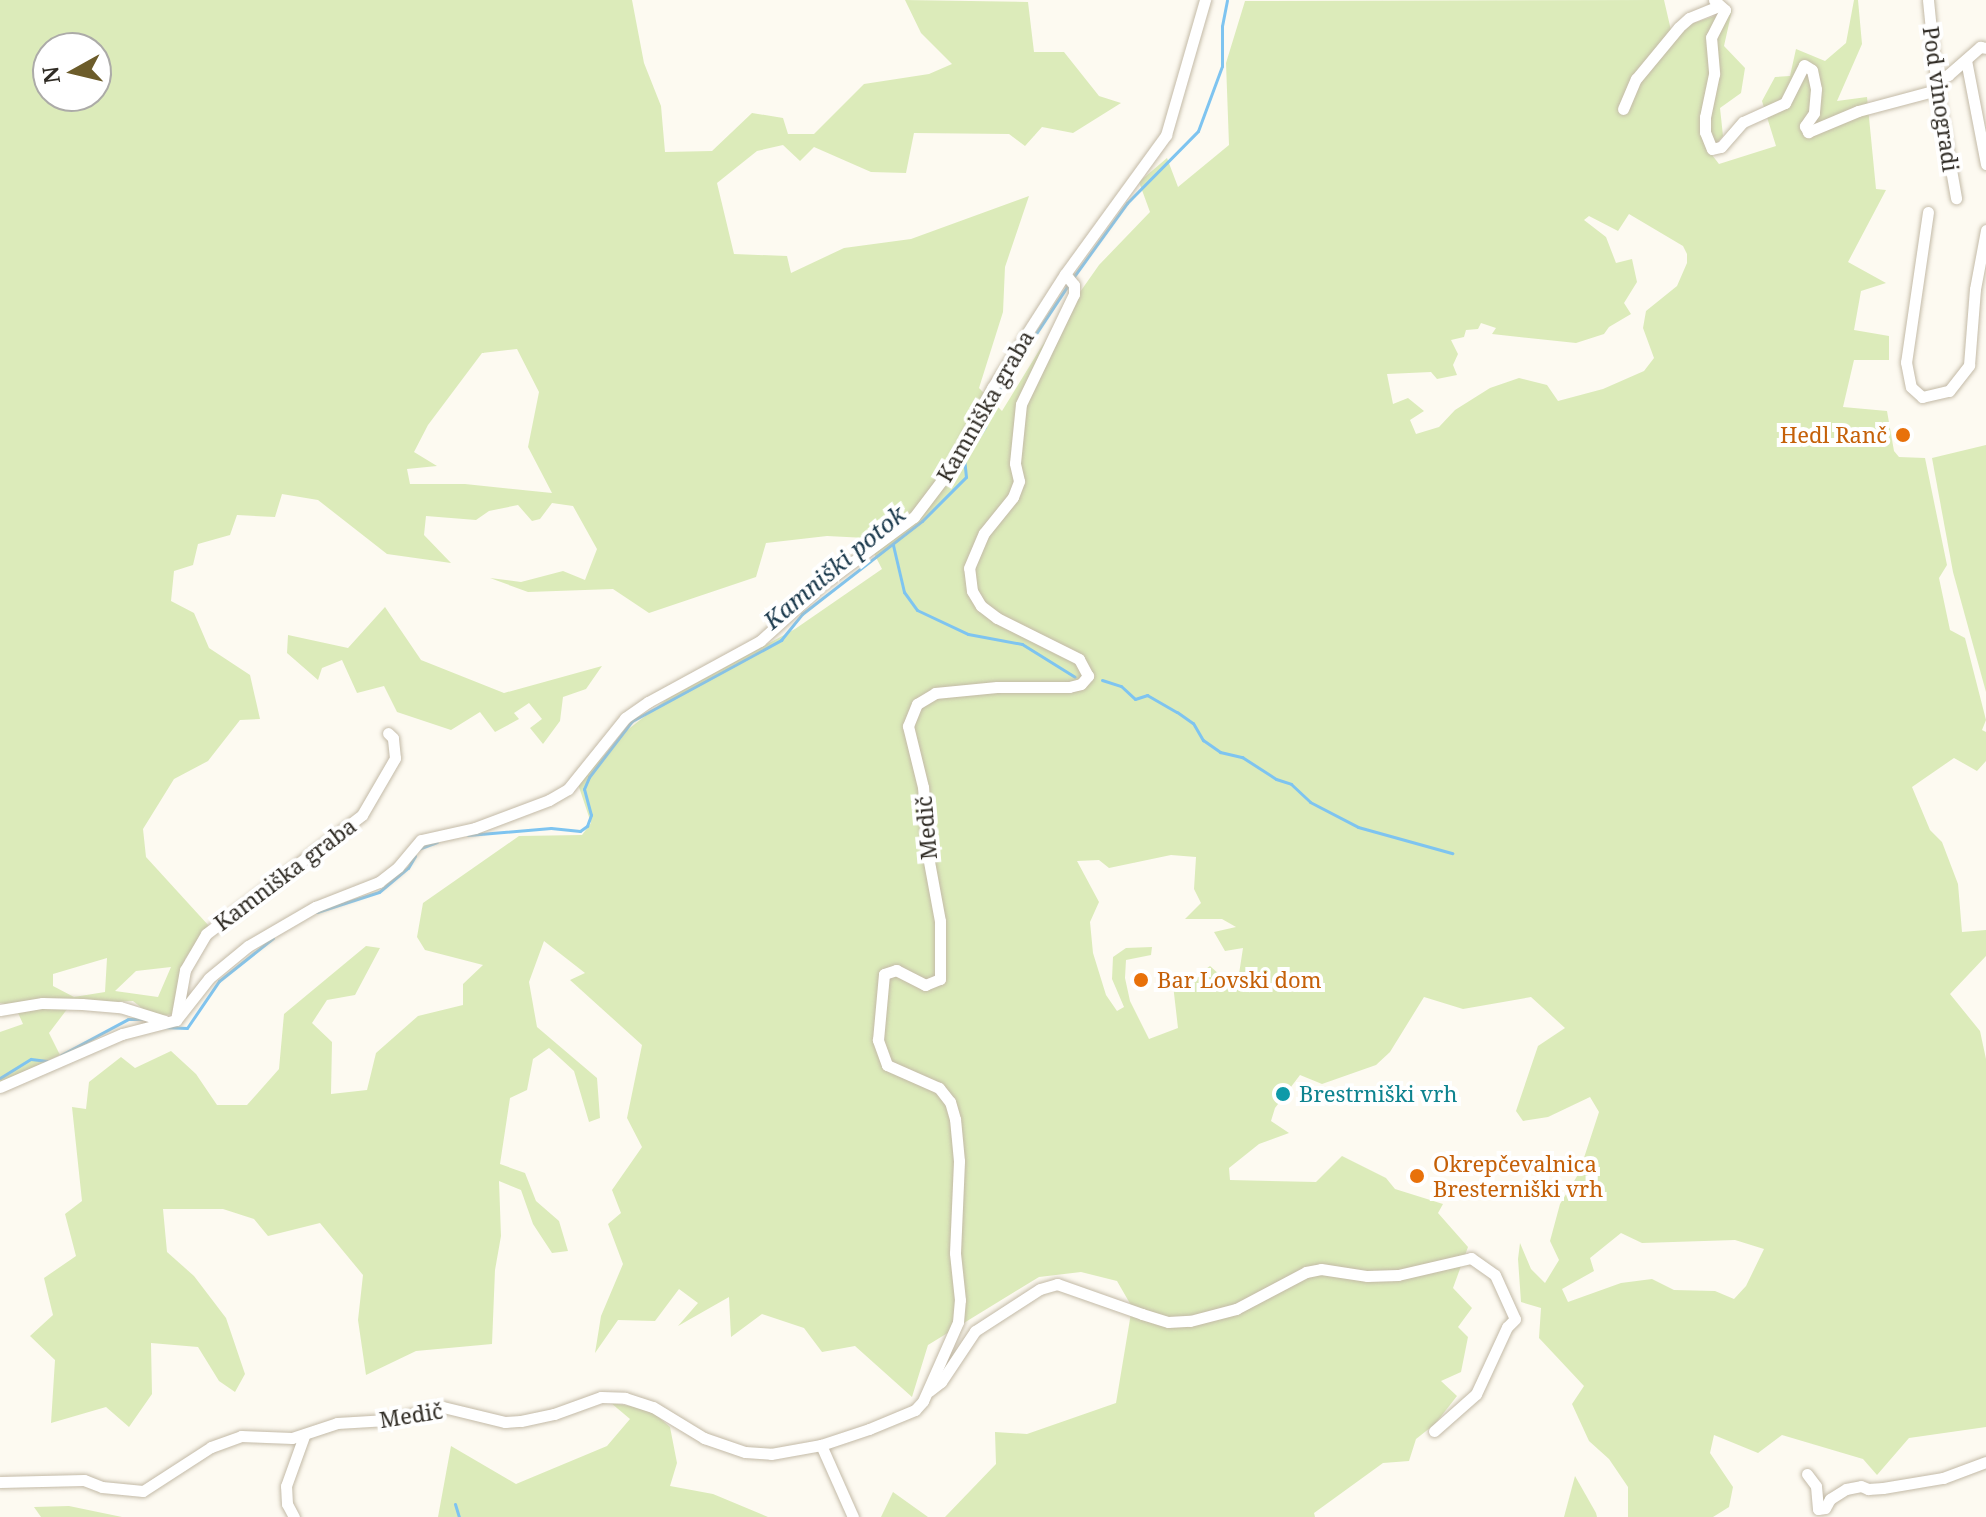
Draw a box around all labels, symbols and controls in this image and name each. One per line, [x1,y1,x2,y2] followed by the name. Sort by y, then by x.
[1918,25,1964,173] street label: Pod vinogradi
[32,32,112,112] north arrow
[34,64,66,86] text: N
[931,325,1039,487] street label: Kamniška graba
[1780,422,1887,448] place label: Hedl Ranč
[1894,426,1912,444] marker: Hedl Ranč
[757,499,911,635] water label: Kamniški potok
[910,795,942,861] street label: Medič
[209,812,361,936] street label: Kamniška graba
[1157,967,1322,993] place label: Bar Lovski dom
[1132,971,1150,989] marker: Bar Lovski dom
[1299,1081,1457,1107] place label: Brestrniški vrh
[1274,1085,1292,1103] marker: Brestrniški vrh
[1433,1150,1603,1202] place label: Okrepčevalnica Bresterniški vrh
[1408,1167,1426,1185] marker: Okrepčevalnica Bresterniški vrh
[377,1397,445,1433] street label: Medič

